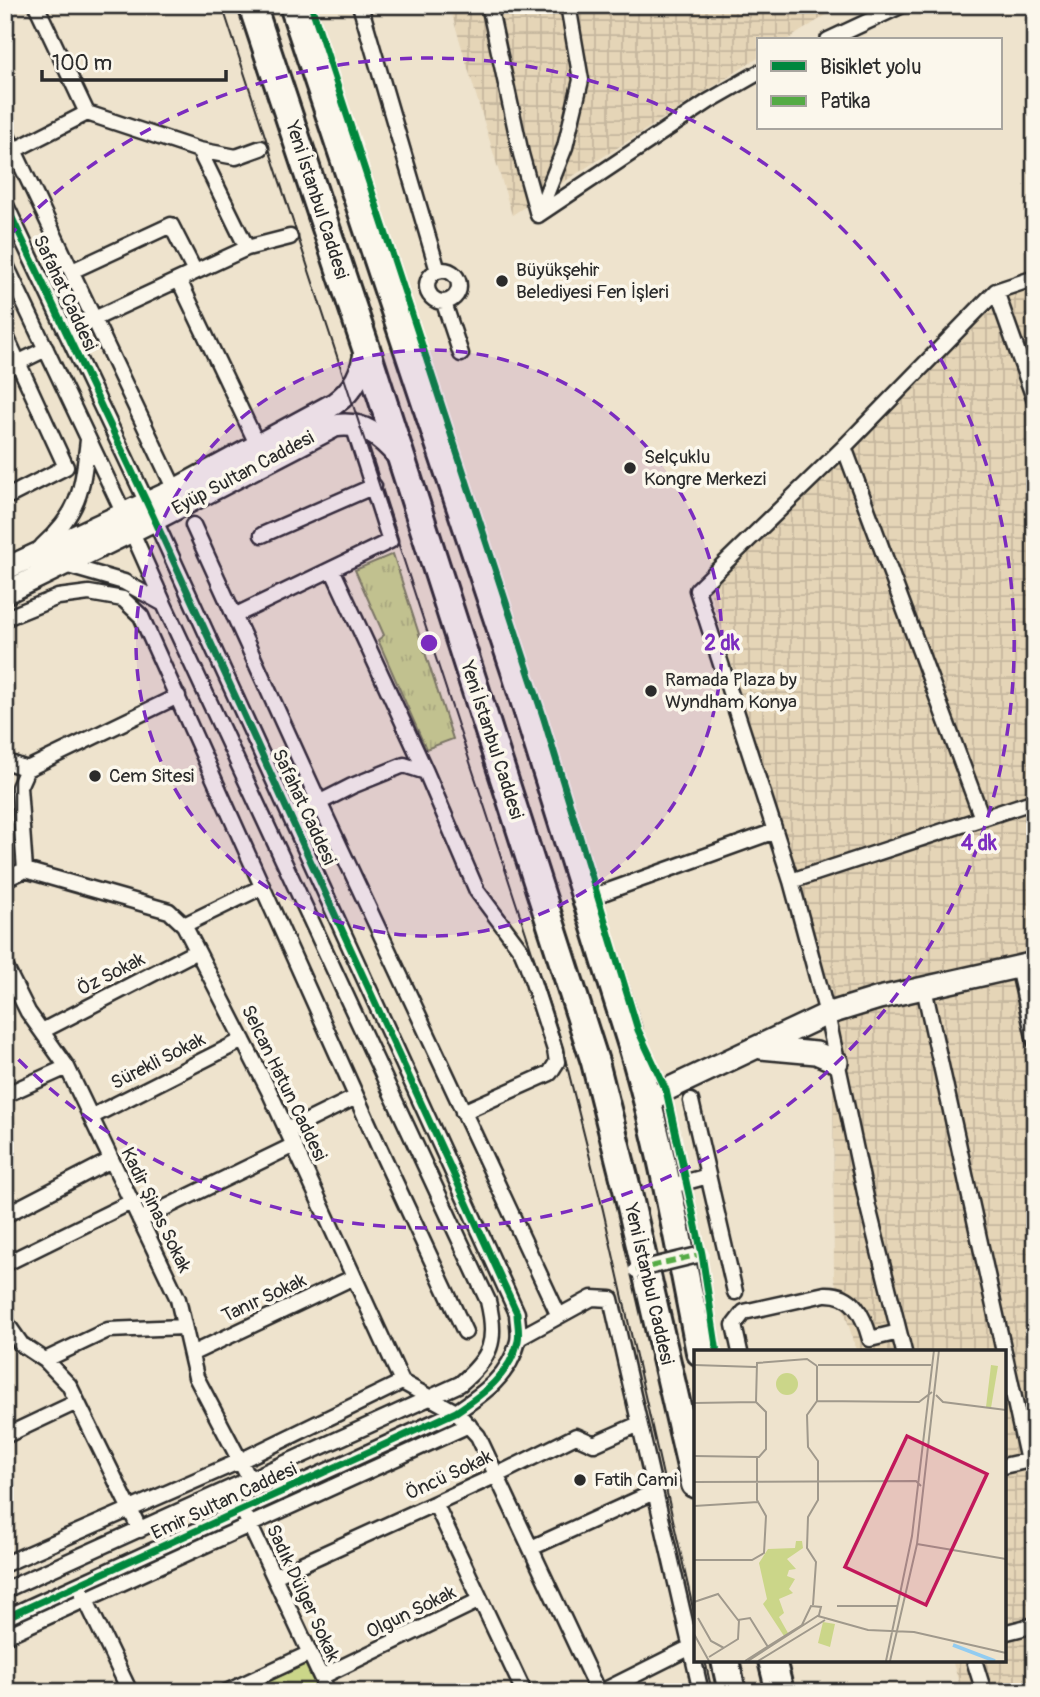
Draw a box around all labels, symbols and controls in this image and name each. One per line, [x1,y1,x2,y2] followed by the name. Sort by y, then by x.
[42,38,226,82] scale bar
[757,38,1002,130] legend
[52,50,112,77] text: 100 m
[820,54,922,81] text: Bisiklet yolu
[820,88,871,115] text: Patika
[280,117,354,282] street label: Yeni İstanbul Caddesi
[28,231,102,355] street label: Safahat Caddesi
[516,258,669,304] place label: Büyükşehir Belediyesi Fen İşleri
[494,273,510,289] marker: Büyükşehir Belediyesi Fen İşleri
[168,425,318,521] street label: Eyüp Sultan Caddesi
[644,445,766,491] place label: Selçuklu Kongre Merkezi
[622,460,638,476] marker: Selçuklu Kongre Merkezi
[704,630,740,657] text: 2 dk
[417,631,441,655] centre of rings
[455,657,529,822] street label: Yeni İstanbul Caddesi
[665,668,797,714] place label: Ramada Plaza by Wyndham Konya
[643,683,659,699] marker: Ramada Plaza by Wyndham Konya
[267,745,341,869] street label: Safahat Caddesi
[109,764,194,788] place label: Cem Sitesi
[87,768,103,784] marker: Cem Sitesi
[961,830,997,857] text: 4 dk
[73,947,149,1001] street label: Öz Sokak
[236,1001,332,1165] street label: Selcan Hatun Caddesi
[107,1027,209,1095] street label: Sürekli Sokak
[115,1143,197,1277] street label: Kadir Şinas Sokak
[619,1200,679,1367] street label: Yeni İstanbul Caddesi
[218,1268,310,1328] street label: Tanır Sokak
[694,1350,1005,1662] inset map
[402,1444,496,1506] street label: Öncü Sokak
[148,1457,300,1545] street label: Emir Sultan Caddesi
[594,1468,677,1492] place label: Fatih Cami
[572,1472,588,1488] marker: Fatih Cami
[261,1521,345,1665] street label: Sadık Dülger Sokak
[362,1580,460,1644] street label: Olgun Sokak

